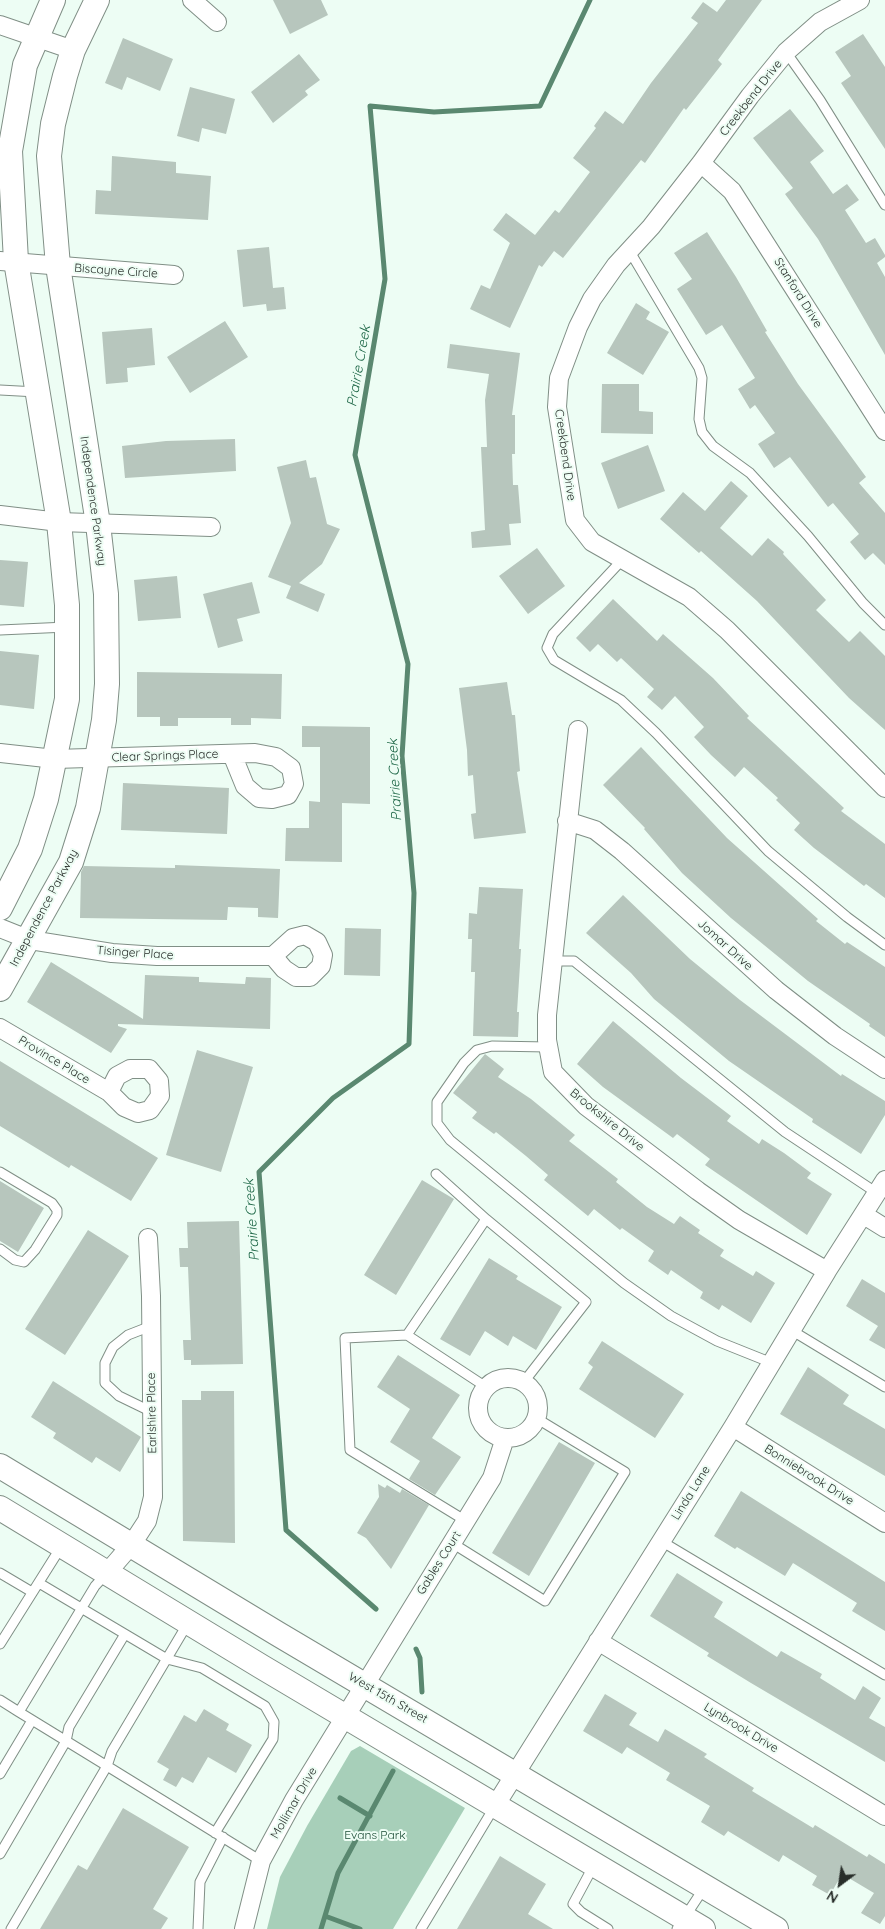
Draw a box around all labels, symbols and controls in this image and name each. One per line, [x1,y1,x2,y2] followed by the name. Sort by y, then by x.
[717,57,785,139] street label: Creekbend Drive
[771,255,825,331] street label: Stanford Drive
[74,261,158,281] street label: Biscayne Circle
[344,324,374,408] water label: Prairie Creek
[551,408,579,502] street label: Creekbend Drive
[77,435,109,567] street label: Independence Parkway
[384,738,406,822] water label: Prairie Creek
[111,747,219,765] street label: Clear Springs Place
[7,847,81,969] street label: Independence Parkway
[695,917,755,973] street label: Jomar Drive
[96,943,174,963] street label: Tisinger Place
[16,1033,92,1087] street label: Province Place
[567,1086,647,1154] street label: Brookshire Drive
[241,1178,263,1262] water label: Prairie Creek
[144,1372,160,1454] street label: Earlshire Place
[762,1442,856,1508] street label: Bonniebrook Drive
[669,1463,713,1523] street label: Linda Lane
[414,1529,464,1597] street label: Gables Court
[346,1669,430,1727] street label: West 15th Street
[701,1700,781,1756] street label: Lynbrook Drive
[268,1765,320,1841] street label: Mollimar Drive
[344,1828,406,1842] park label: Evans Park
[815,1859,865,1909] north arrow
[823,1886,841,1907] text: N

